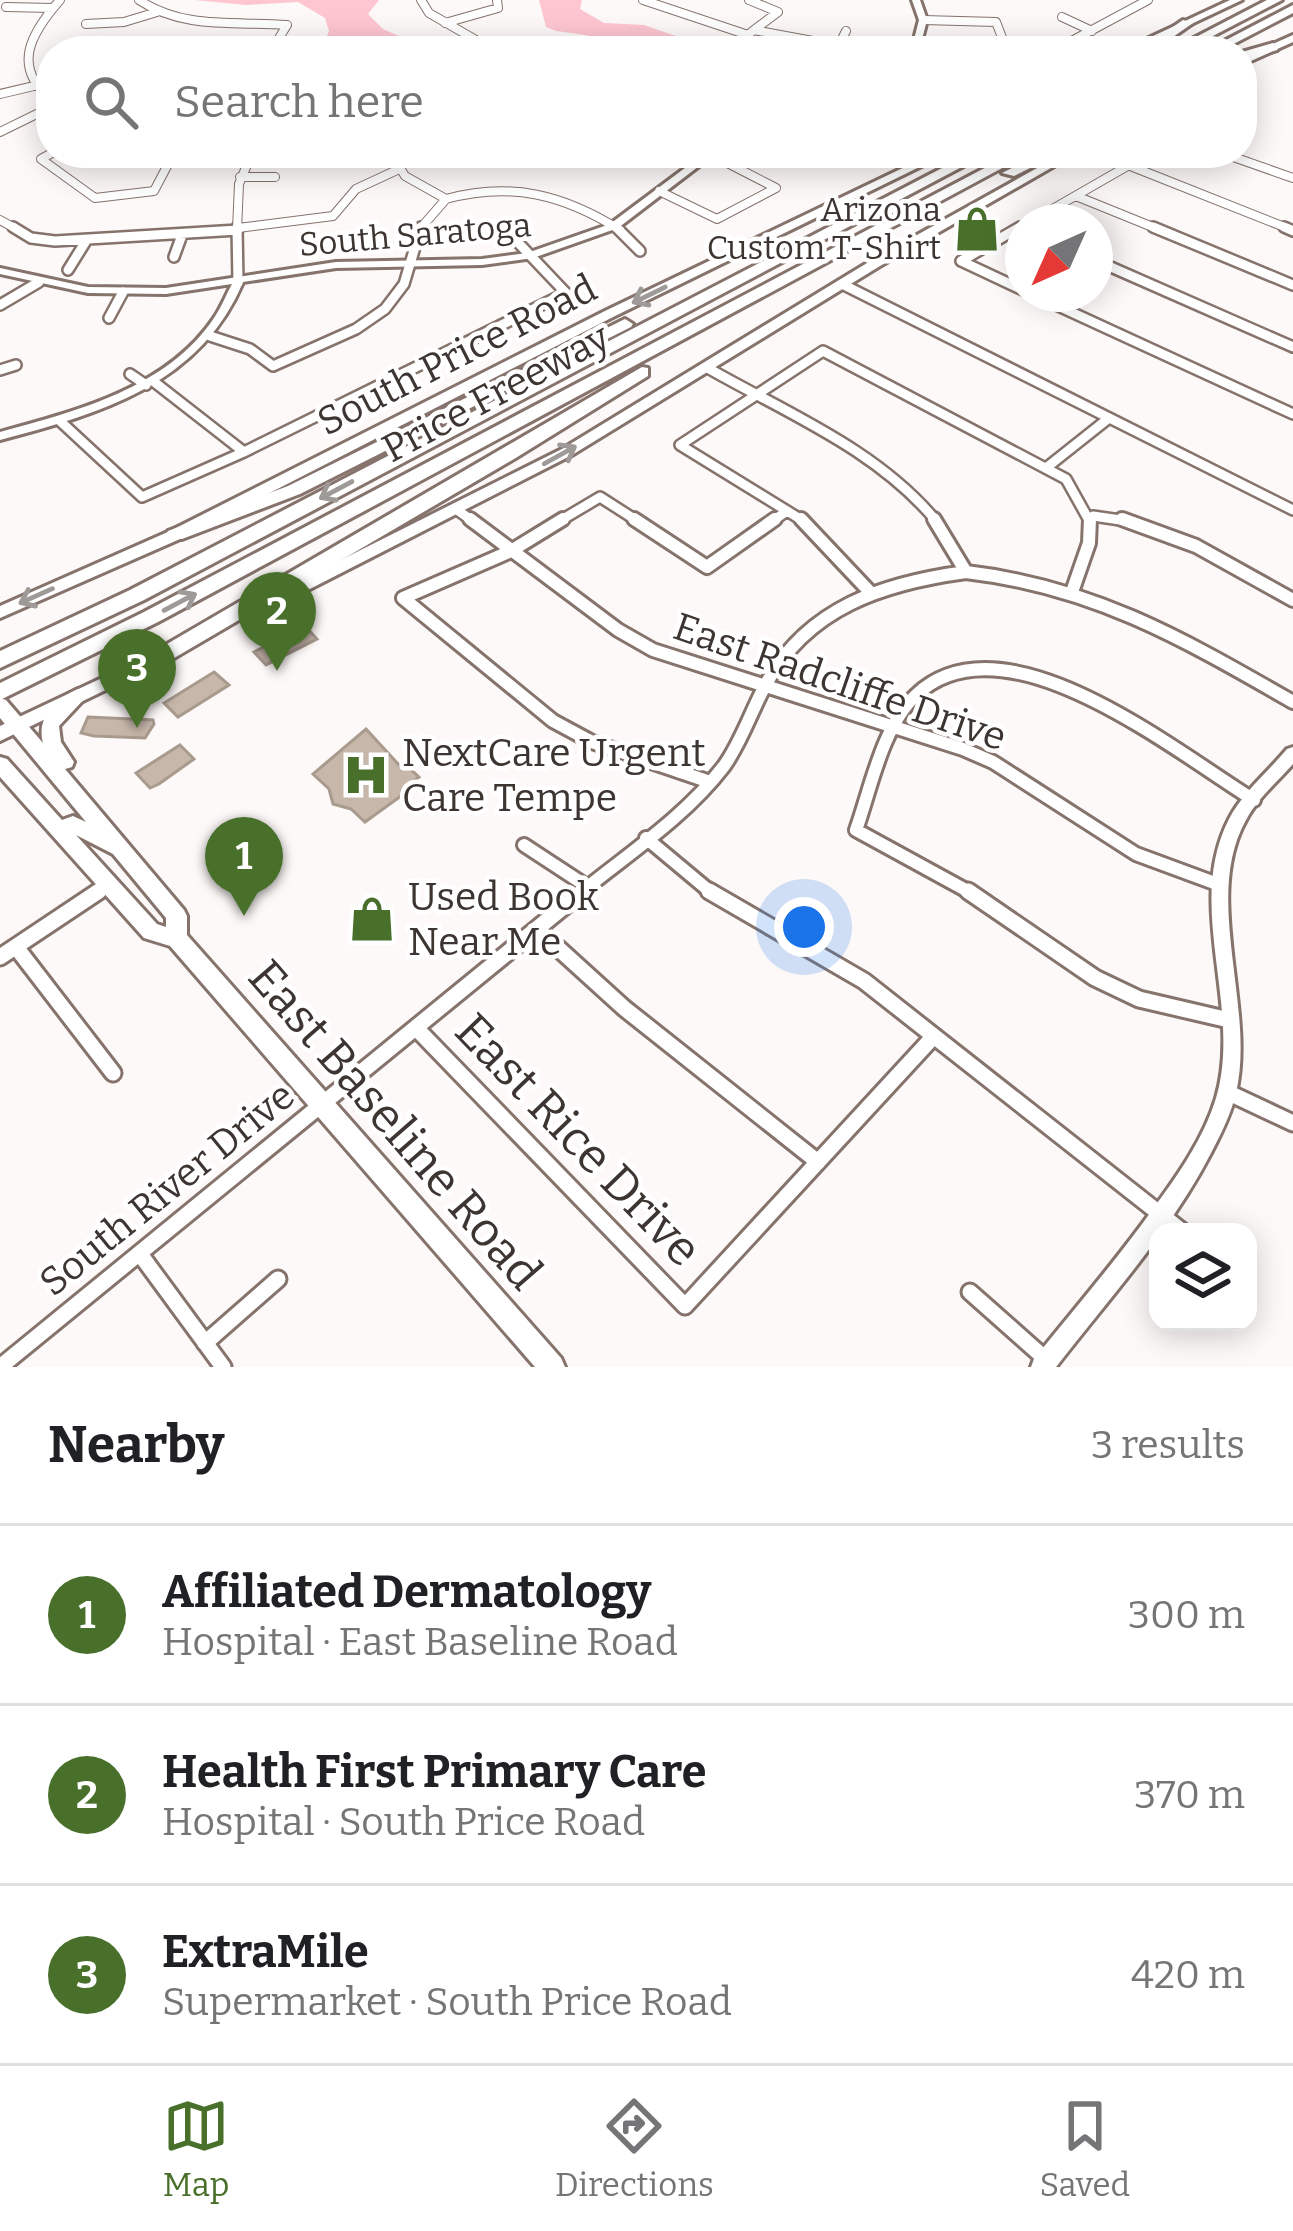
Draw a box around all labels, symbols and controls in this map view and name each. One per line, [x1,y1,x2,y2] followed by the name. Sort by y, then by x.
[36,36,1257,168] search box
[78,69,144,135] icon: search
[174,75,424,129] text: Search here
[707,190,941,268] place label: Arizona Custom T-Shirt
[952,204,1002,254] shop icon: Arizona Custom T-Shirt
[1005,204,1113,312] north arrow
[297,205,533,265] street label: South Saratoga
[310,265,604,445] street label: South Price Road
[632,285,667,308] one-way arrow
[375,314,618,472] street label: Price Freeway
[541,443,576,466] one-way arrow
[320,479,355,502] one-way arrow
[238,572,316,671] pin: 2
[19,586,55,608] one-way arrow
[161,590,196,613] one-way arrow
[668,604,1012,760] street label: East Radcliffe Drive
[98,629,176,728] pin: 3
[402,730,706,821] place label: NextCare Urgent Care Tempe
[341,750,391,800] hospital icon: NextCare Urgent Care Tempe
[205,817,283,916] pin: 1
[408,874,599,965] place label: Used Book Near Me
[347,894,397,944] shop icon: Used Book Near Me
[774,897,834,957] your location
[236,948,554,1302] street label: East Baseline Road
[443,1002,713,1278] street label: East Rice Drive
[31,1072,303,1306] street label: South River Drive
[1149,1223,1257,1331] map controls
[1149,1223,1257,1331] button: layers
[48,1414,224,1476] text: Nearby
[1091,1422,1245,1468] text: 3 results
[162,1565,651,1619] text: Affiliated Dermatology
[79,1592,95,1638] text: 1
[1128,1592,1245,1638] text: 300 m
[162,1619,678,1665] text: Hospital · East Baseline Road
[162,1745,706,1799] text: Health First Primary Care
[76,1772,98,1818] text: 2
[1134,1772,1245,1818] text: 370 m
[162,1799,645,1845] text: Hospital · South Price Road
[162,1925,369,1979] text: ExtraMile
[76,1952,98,1998] text: 3
[1131,1952,1245,1998] text: 420 m
[162,1979,732,2025] text: Supermarket · South Price Road
[163,2093,229,2205] tab: Map
[555,2093,714,2205] tab: Directions
[1040,2093,1130,2205] tab: Saved

